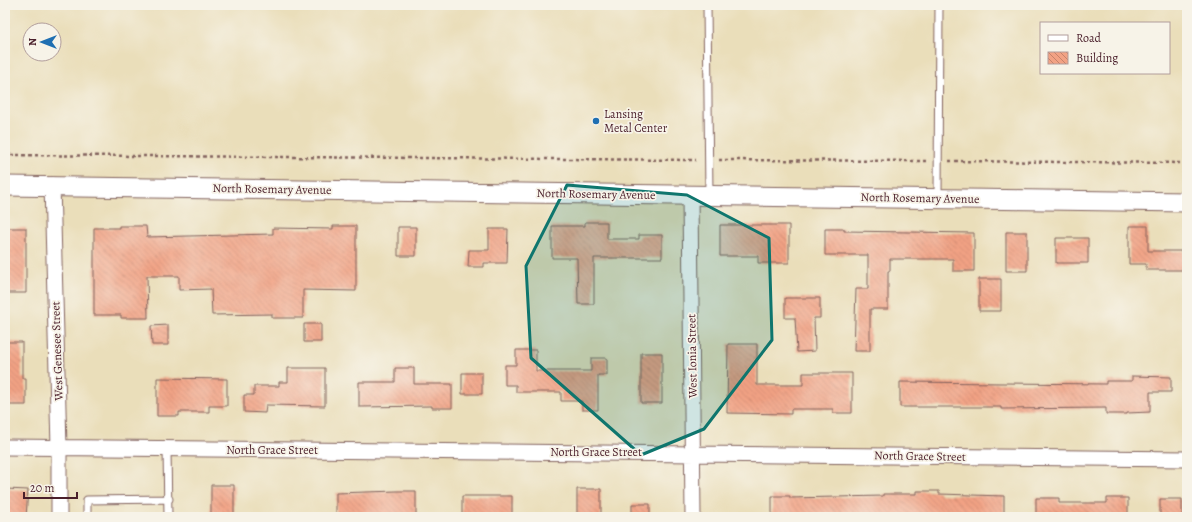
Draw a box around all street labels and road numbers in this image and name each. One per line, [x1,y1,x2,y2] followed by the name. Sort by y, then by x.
[213,180,331,198] street label: North Rosemary Avenue
[537,185,655,203] street label: North Rosemary Avenue
[861,189,979,207] street label: North Rosemary Avenue
[47,301,67,402] street label: West Genesee Street
[683,314,701,399] street label: West Ionia Street
[226,442,318,458] street label: North Grace Street
[550,444,642,460] street label: North Grace Street
[874,447,966,465] street label: North Grace Street

